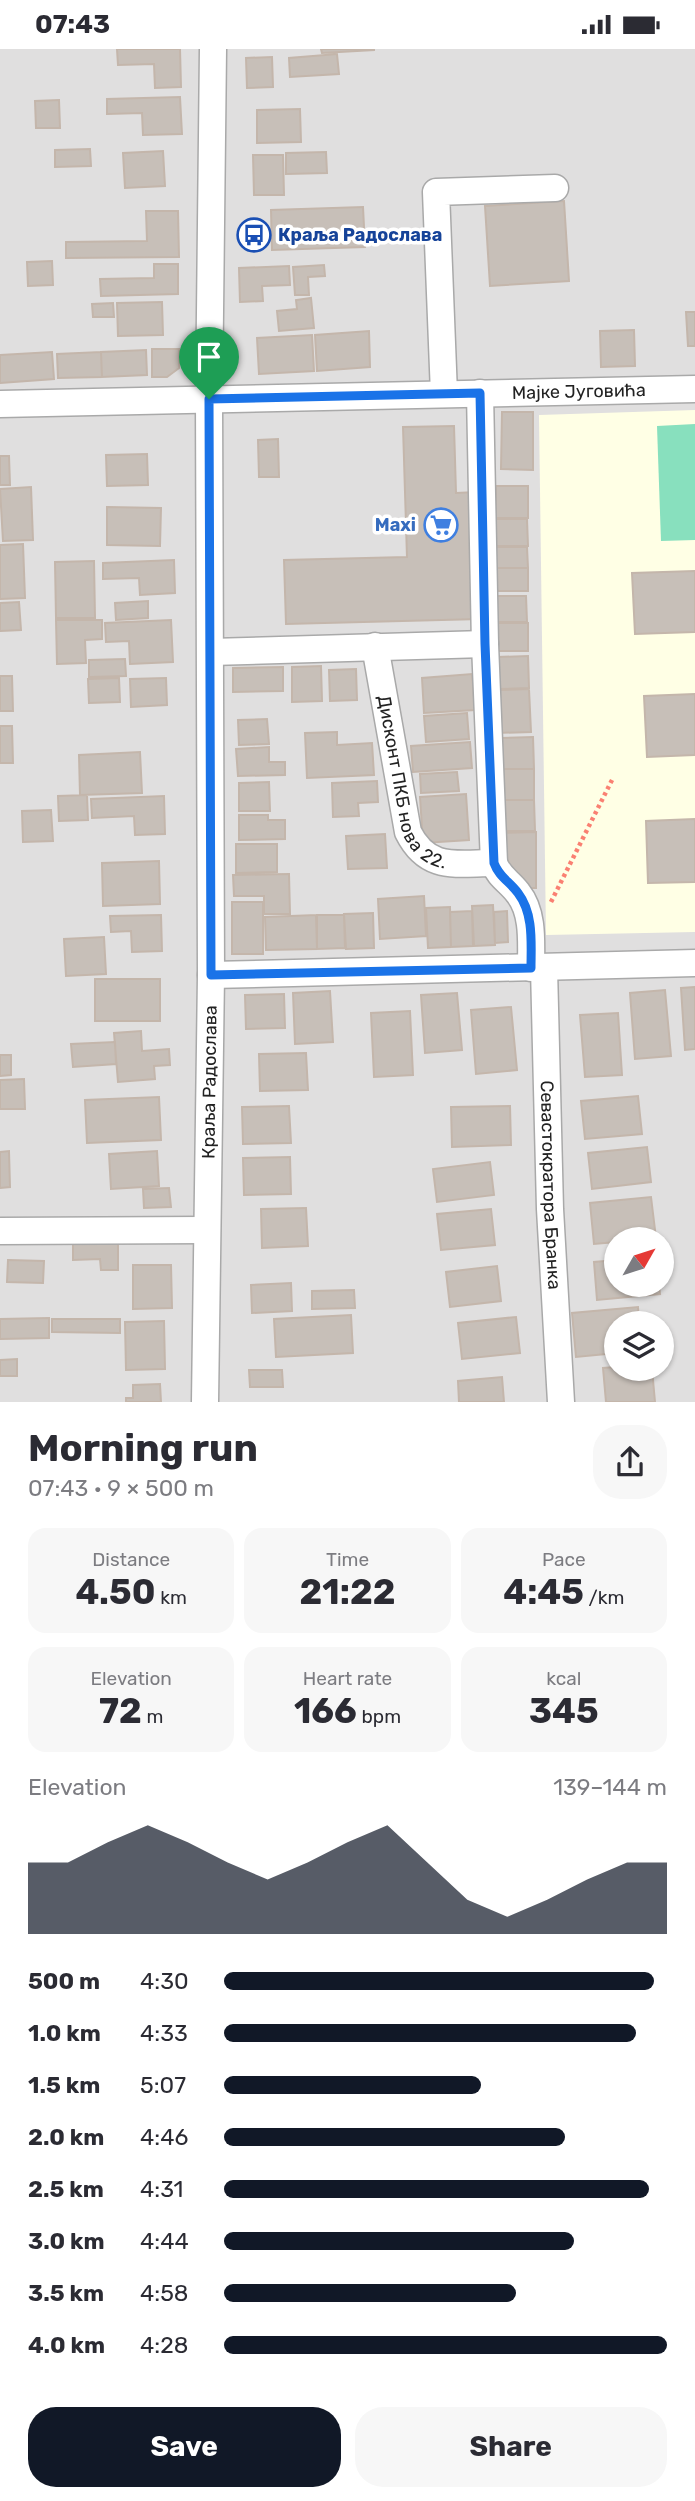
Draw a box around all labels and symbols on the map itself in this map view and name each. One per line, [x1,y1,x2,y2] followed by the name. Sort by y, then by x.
[235,216,273,254] bus stop icon: Краља Радослава
[278,224,442,246] place label: Краља Радослава
[179,327,239,399] pin
[512,379,646,404] street label: Мајке Југовића
[422,506,460,544] supermarket icon: Maxi
[375,514,416,536] place label: Maxi
[373,693,448,874] street label: Дисконт ПКБ нова 22.
[197,1005,222,1159] street label: Краља Радослава
[536,1080,566,1290] street label: Севастократора Бранка
[604,1227,674,1297] north arrow

